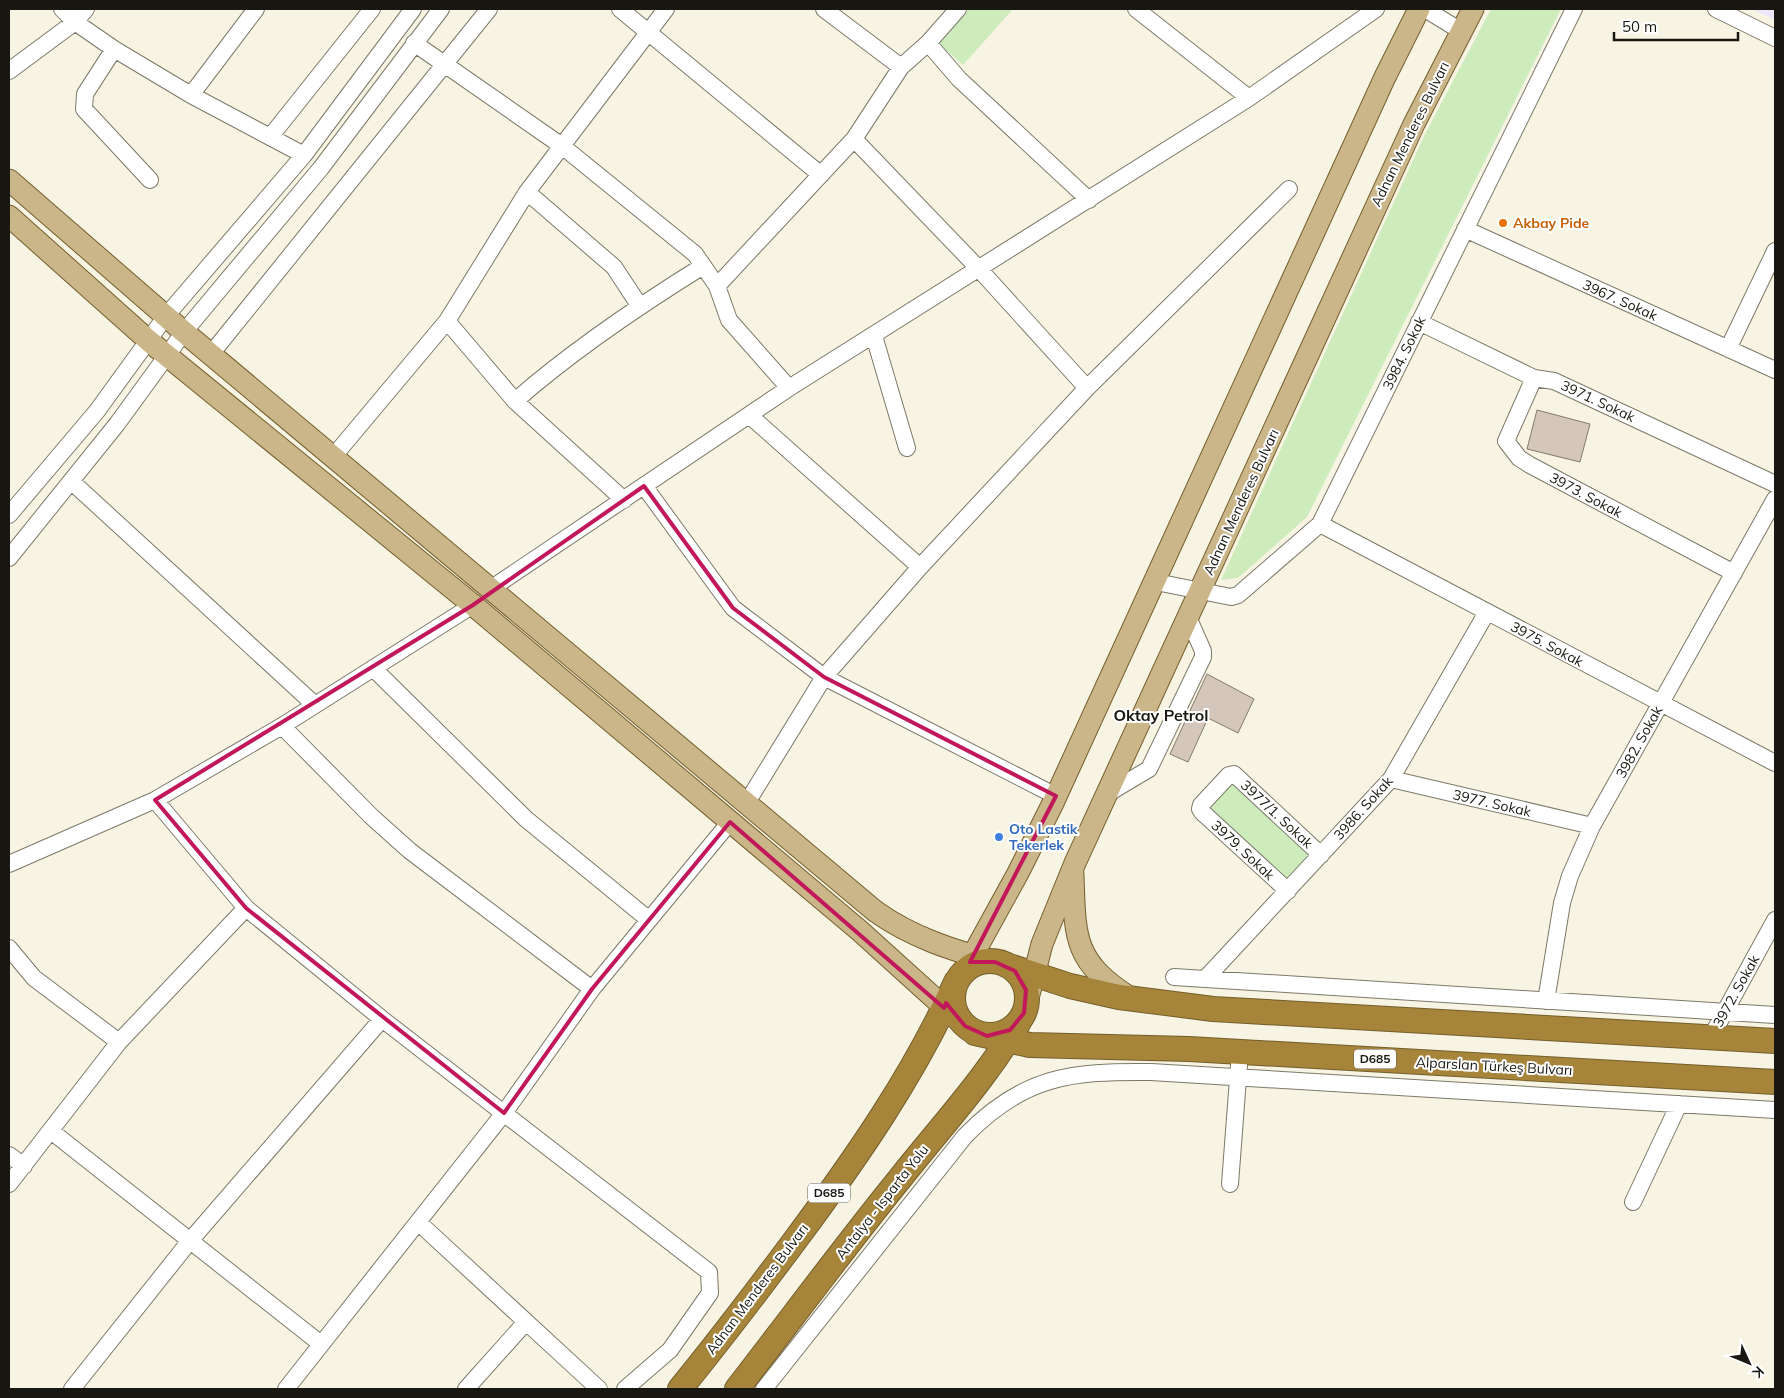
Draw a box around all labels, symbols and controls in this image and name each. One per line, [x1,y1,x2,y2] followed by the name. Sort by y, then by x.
[1614,10,1738,42] scale bar
[1622,17,1657,36] text: 50 m
[1367,59,1453,209] street label: Adnan Menderes Bulvarı
[1513,214,1590,232] place label: Akbay Pide
[1497,217,1509,229] marker: Akbay Pide
[1580,276,1661,325] street label: 3967. Sokak
[1378,312,1430,393] street label: 3984. Sokak
[1558,376,1639,426] street label: 3971. Sokak
[1199,426,1283,578] street label: Adnan Menderes Bulvarı
[1546,468,1626,522] street label: 3973. Sokak
[1507,617,1587,671] street label: 3975. Sokak
[1612,702,1667,781] street label: 3982. Sokak
[1113,705,1209,725] district label: Oktay Petrol
[1330,772,1397,844] street label: 3986. Sokak
[1237,776,1317,853] street label: 3977/1. Sokak
[1451,785,1534,821] street label: 3977. Sokak
[1208,816,1279,884] street label: 3979. Sokak
[1009,820,1078,854] place label: Oto Lastik Tekerlek
[993,831,1005,843] marker: Oto Lastik Tekerlek
[1709,951,1764,1030] street label: 3972. Sokak
[1354,1050,1396,1068] road number: D685
[1415,1053,1573,1079] street label: Alparslan Türkeş Bulvarı
[832,1141,932,1263] street label: Antalya - Isparta Yolu
[808,1184,850,1202] road number: D685
[702,1220,812,1358] street label: Adnan Menderes Bulvarı
[1724,1338,1774,1388] north arrow
[1748,1362,1768,1382] text: K

